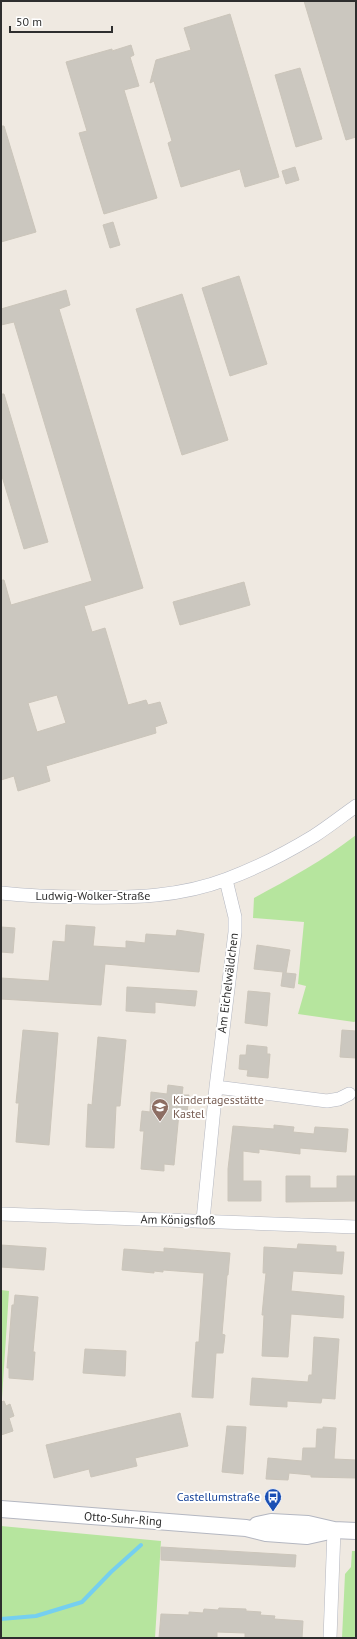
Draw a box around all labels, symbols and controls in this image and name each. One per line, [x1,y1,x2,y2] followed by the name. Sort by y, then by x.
[10,8,112,34] scale bar
[16,14,42,29] text: 50 m
[36,888,150,903] street label: Ludwig-Wolker-Straße
[214,932,241,1034] street label: Am Eichelwäldchen
[173,1092,264,1121] place label: Kindertagesstätte Kastel
[150,1097,170,1122] school or university icon: Kindertagesstätte Kastel
[140,1211,216,1228] street label: Am Königsfloß
[263,1487,283,1512] bus stop icon: Castellumstraße
[177,1489,260,1504] place label: Castellumstraße
[84,1508,163,1529] street label: Otto-Suhr-Ring

